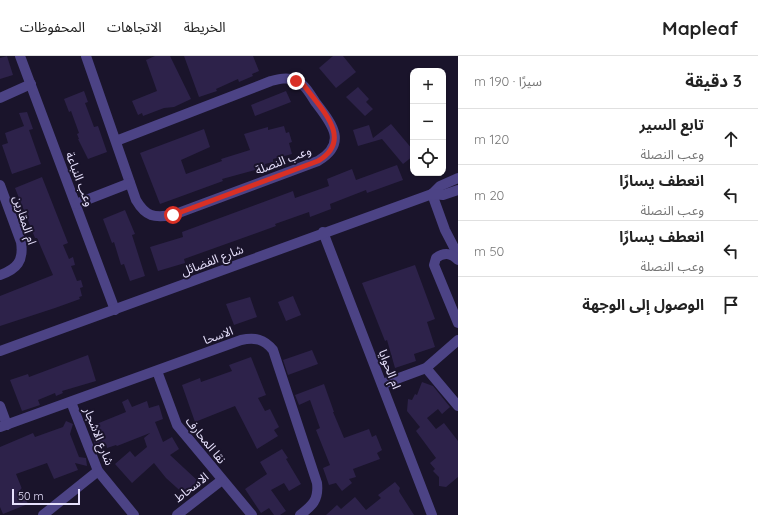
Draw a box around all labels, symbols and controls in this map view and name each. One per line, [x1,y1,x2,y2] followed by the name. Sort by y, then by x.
[662,16,738,40] text: Mapleaf
[20,18,85,36] text: المحفوظات
[107,18,162,36] text: الاتجاهات
[184,18,226,36] text: الخريطة
[410,68,446,176] map controls
[410,68,446,104] button: +
[685,70,742,91] text: 3 دقيقة
[287,72,305,90] route end
[474,73,542,89] text: سيرًا · 190 m
[410,104,446,140] button: −
[640,115,704,134] text: تابع السير
[720,128,742,150] icon: ahead
[474,131,509,147] text: 120 m
[410,140,446,176] button: locate
[253,142,313,178] street label: وعب النصلة
[640,146,704,162] text: وعب النصلة
[62,150,97,209] street label: وعب النباعة
[619,171,704,190] text: انعطف يسارًا
[720,184,742,206] icon: left
[474,187,504,203] text: 20 m
[8,194,40,247] street label: ام المقارين
[640,202,704,218] text: وعب النصلة
[164,206,182,224] route start
[619,227,704,246] text: انعطف يسارًا
[720,240,742,262] icon: left
[179,241,246,281] street label: شارع الفضائل
[474,243,504,259] text: 50 m
[640,258,704,274] text: وعب النصلة
[720,294,742,316] icon: arrive
[582,295,704,314] text: الوصول إلى الوجهة
[201,323,235,347] street label: الاسحا
[374,347,404,392] street label: ام الحوايا
[78,404,117,468] street label: شارع الاشجار
[183,414,229,466] street label: نقا المحارف
[171,469,211,505] street label: الاسحاط
[12,487,80,506] scale bar
[18,489,44,503] text: 50 m

